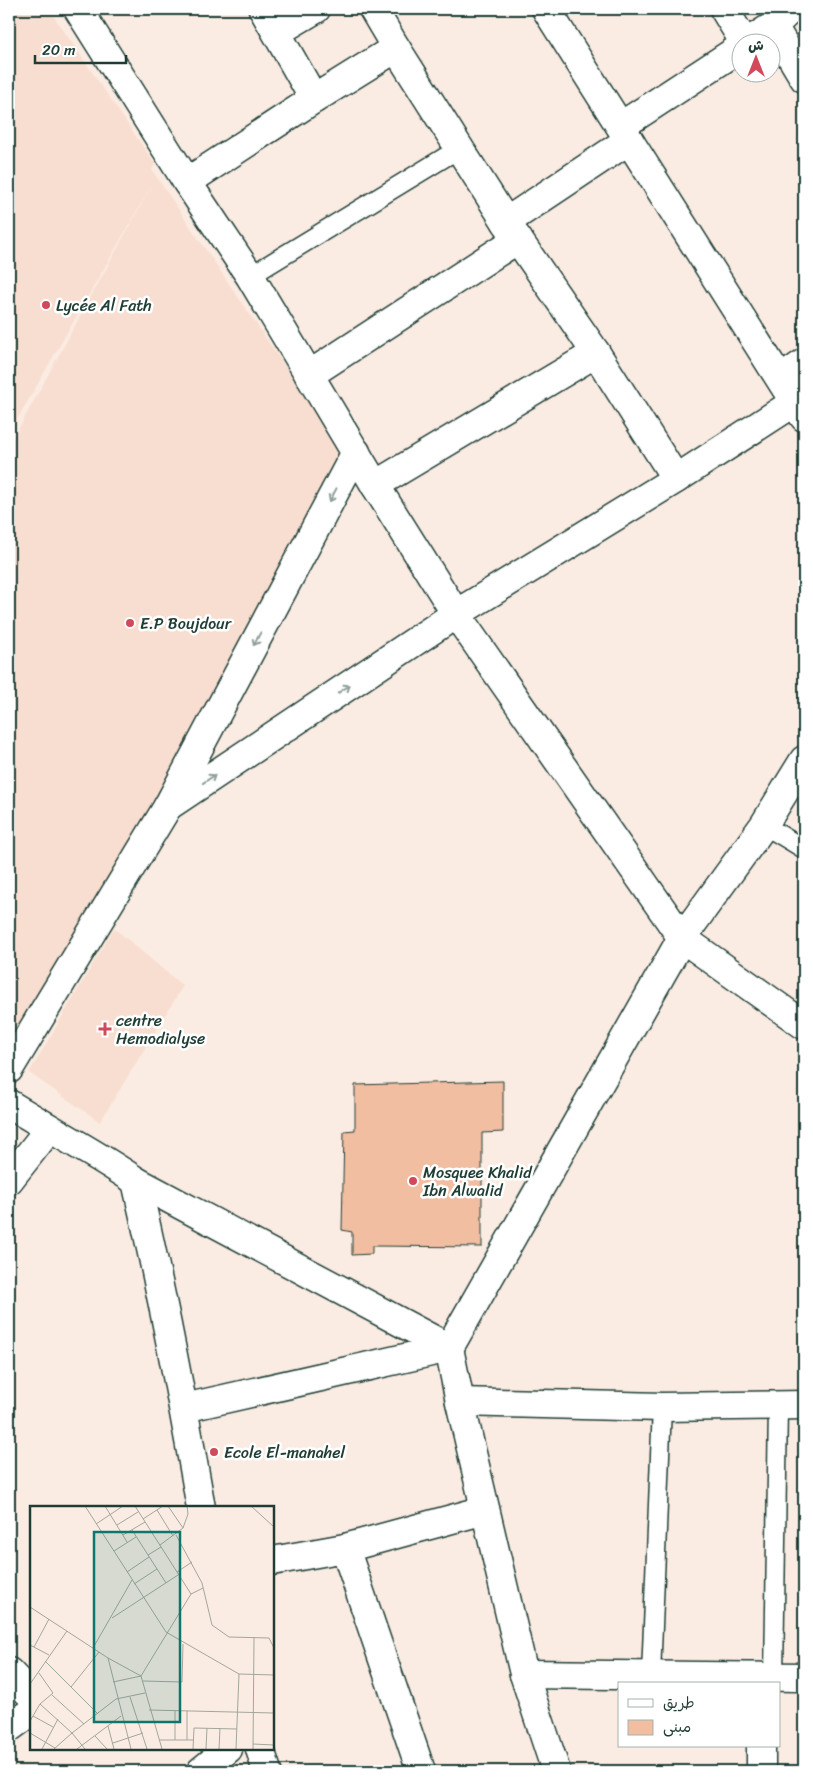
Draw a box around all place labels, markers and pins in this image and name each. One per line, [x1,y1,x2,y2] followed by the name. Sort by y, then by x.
[56,291,152,320] place label: Lycée Al Fath
[40,299,52,311] marker: Lycée Al Fath
[140,609,233,638] place label: E.P Boujdour
[124,617,136,629] marker: E.P Boujdour
[116,1006,205,1053] place label: centre Hemodialyse
[98,1022,112,1036] marker: centre Hemodialyse
[422,1158,533,1205] place label: Mosquee Khalid Ibn Alwalid
[407,1175,419,1187] marker: Mosquee Khalid Ibn Alwalid
[224,1438,345,1467] place label: Ecole El-manahel
[208,1446,220,1458] marker: Ecole El-manahel

